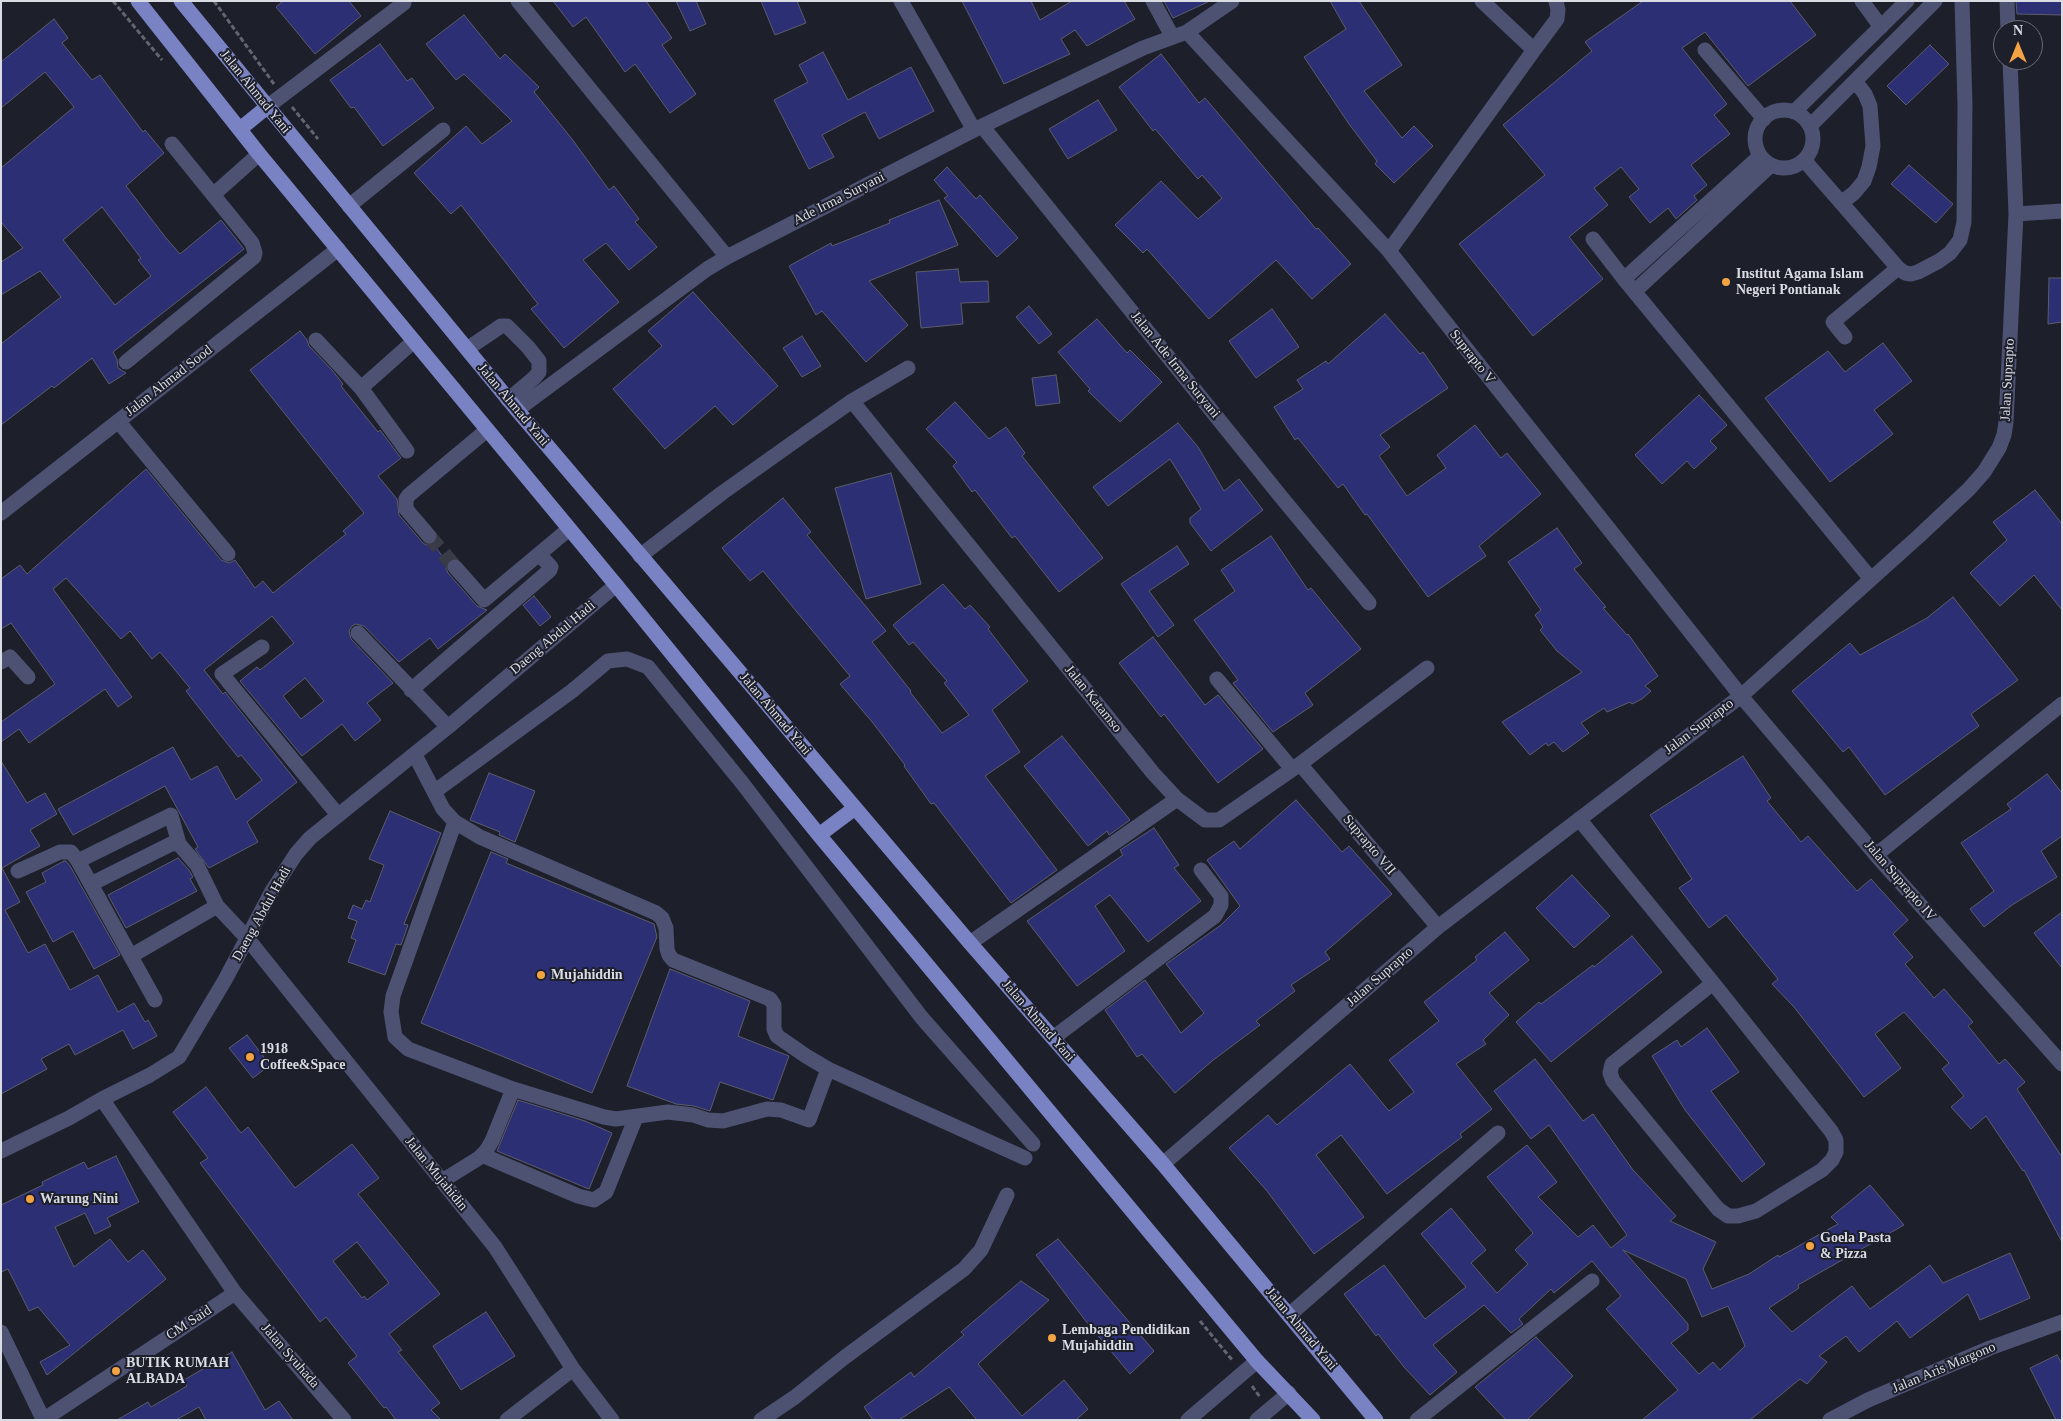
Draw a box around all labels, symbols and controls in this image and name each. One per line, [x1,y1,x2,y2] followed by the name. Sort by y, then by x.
[1993,20,2043,70] north arrow
[2013,23,2023,38] text: N
[216,47,294,137] street label: Jalan Ahmad Yani
[791,169,887,229] street label: Ade Irma Suryani
[1736,266,1864,298] place label: Institut Agama Islam Negeri Pontianak
[1720,276,1732,288] marker: Institut Agama Islam Negeri Pontianak
[1127,308,1223,422] street label: Jalan Ade Irma Suryani
[1446,327,1498,387] street label: Suprapto V
[1997,338,2019,422] street label: Jalan Suprapto
[122,342,216,420] street label: Jalan Ahmad Sood
[474,360,552,450] street label: Jalan Ahmad Yani
[507,598,599,678] street label: Daeng Abdul Hadi
[1061,662,1125,736] street label: Jalan Katamso
[736,669,814,759] street label: Jalan Ahmad Yani
[1661,695,1737,759] street label: Jalan Suprapto
[1339,811,1399,879] street label: Suprapto VII
[1860,837,1940,925] street label: Jalan Suprapto IV
[229,864,295,964] street label: Daeng Abdul Hadi
[1343,943,1417,1011] street label: Jalan Suprapto
[551,967,623,983] place label: Mujahiddin
[535,969,547,981] marker: Mujahiddin
[998,977,1078,1065] street label: Jalan Ahmad Yani
[260,1041,346,1074] place label: 1918 Coffee&Space
[244,1051,256,1063] marker: 1918 Coffee&Space
[401,1134,471,1214] street label: Jalan Mujahidin
[40,1191,118,1207] place label: Warung Nini
[24,1193,36,1205] marker: Warung Nini
[1820,1230,1891,1262] place label: Goela Pasta & Pizza
[1804,1240,1816,1252] marker: Goela Pasta & Pizza
[1262,1284,1340,1374] street label: Jalan Ahmad Yani
[163,1302,215,1344] street label: GM Said
[257,1320,323,1392] street label: Jalan Syuhada
[1062,1322,1190,1354] place label: Lembaga Pendidikan Mujahiddin
[1046,1332,1058,1344] marker: Lembaga Pendidikan Mujahiddin
[1890,1339,1998,1397] street label: Jalan Aris Margono
[126,1355,229,1388] place label: BUTIK RUMAH ALBADA
[110,1365,122,1377] marker: BUTIK RUMAH ALBADA

